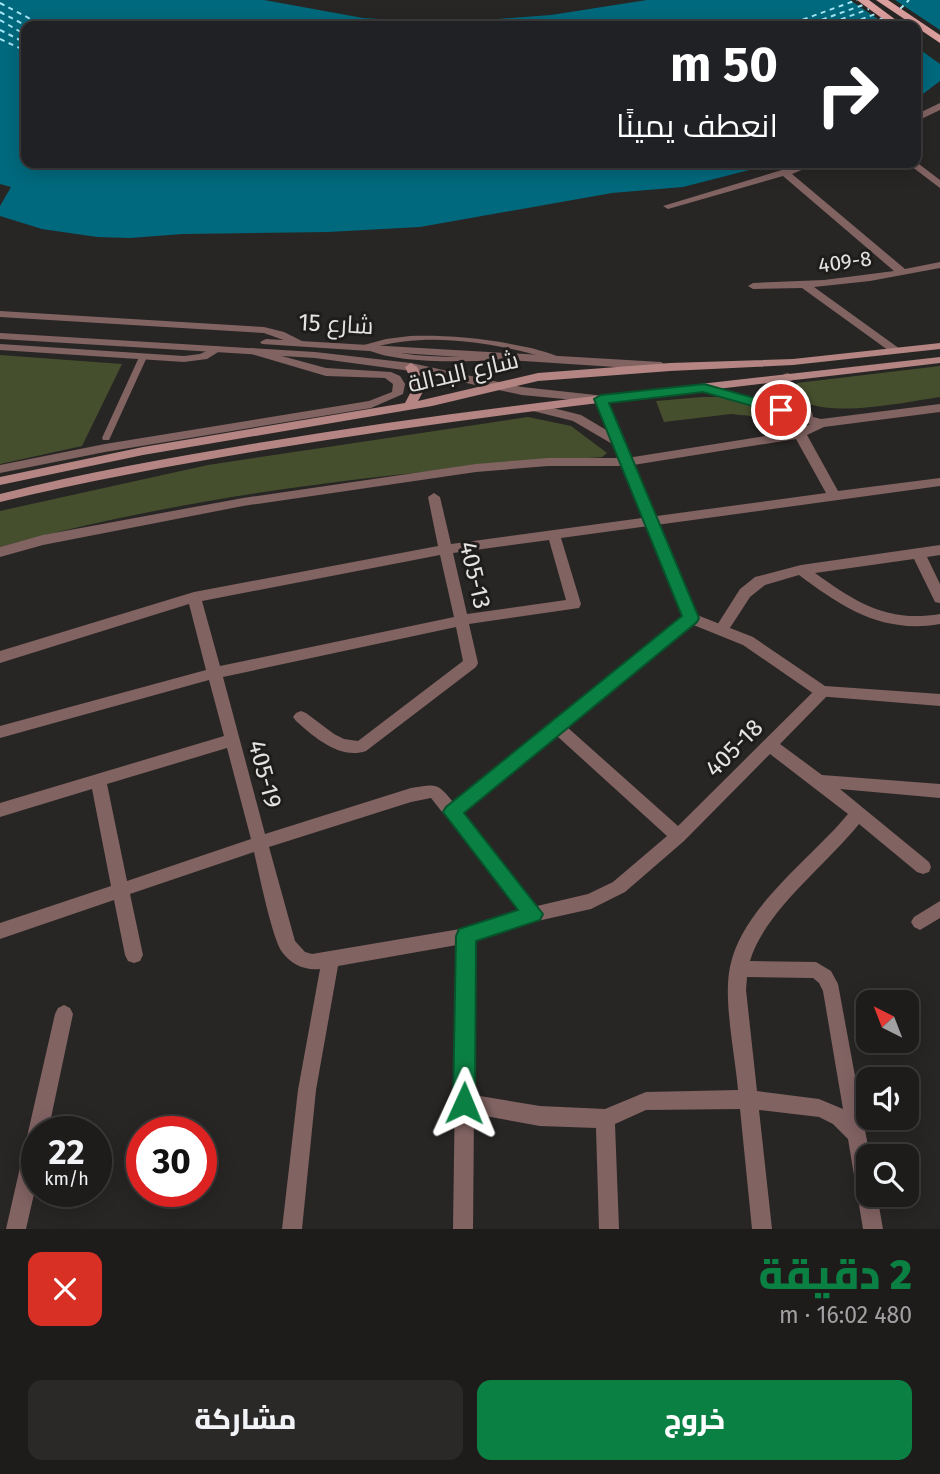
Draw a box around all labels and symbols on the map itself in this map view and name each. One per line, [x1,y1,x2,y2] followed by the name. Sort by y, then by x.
[817,245,873,279] street label: 409-8
[298,308,374,342] street label: شارع 15
[405,346,522,400] street label: شارع البدالة
[751,380,811,440] pin
[454,538,496,612] street label: 405-13
[699,713,769,783] street label: 405-18
[243,737,287,811] street label: 405-19
[856,990,919,1054] north arrow
[427,1066,501,1140] position arrow
[126,1116,217,1207] speed limit sign: 30

